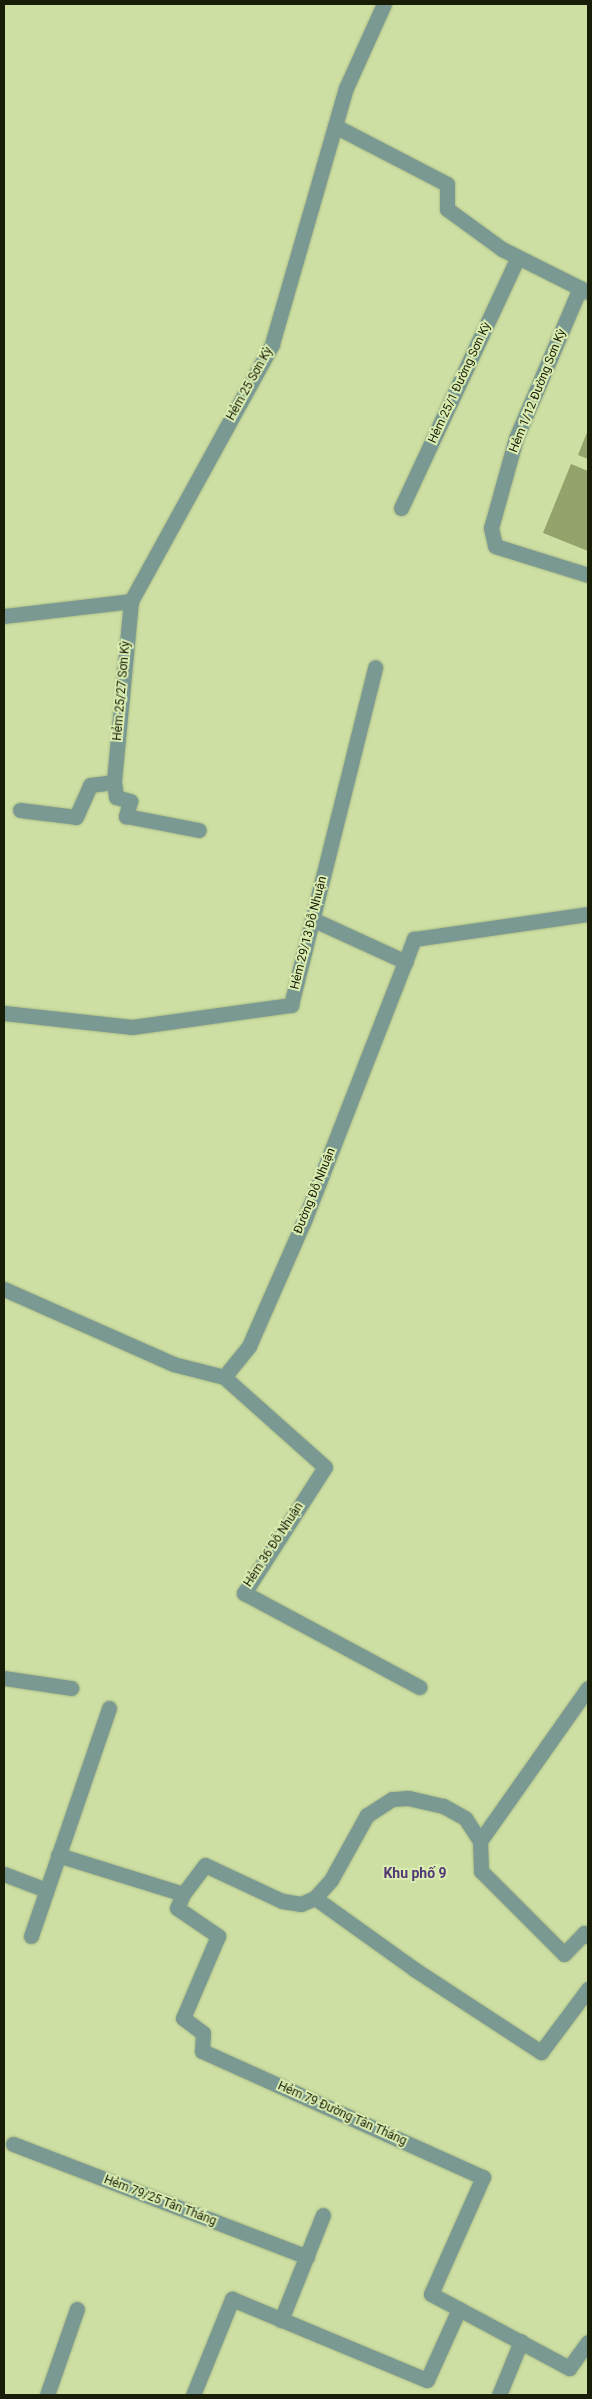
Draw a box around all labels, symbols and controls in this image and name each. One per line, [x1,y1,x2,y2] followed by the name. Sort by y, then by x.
[426,320,494,446] street label: Hẻm 25/1 Đường Sơn Kỳ
[507,327,569,455] street label: Hẻm 1/12 Đường Sơn Kỳ
[224,345,276,423] street label: Hẻm 25 Sơn Kỳ
[110,641,134,741] street label: Hẻm 25/27 Sơn Kỳ
[288,875,330,991] street label: Hẻm 29/13 Đỗ Nhuận
[291,1146,339,1236] street label: Đường Đỗ Nhuận
[241,1500,307,1590] street label: Hẻm 36 Đỗ Nhuận
[383,1865,447,1881] district label: Khu phố 9
[275,2079,409,2149] street label: Hẻm 79 Đường Tân Thắng
[102,2173,218,2229] street label: Hẻm 79/25 Tân Thắng

